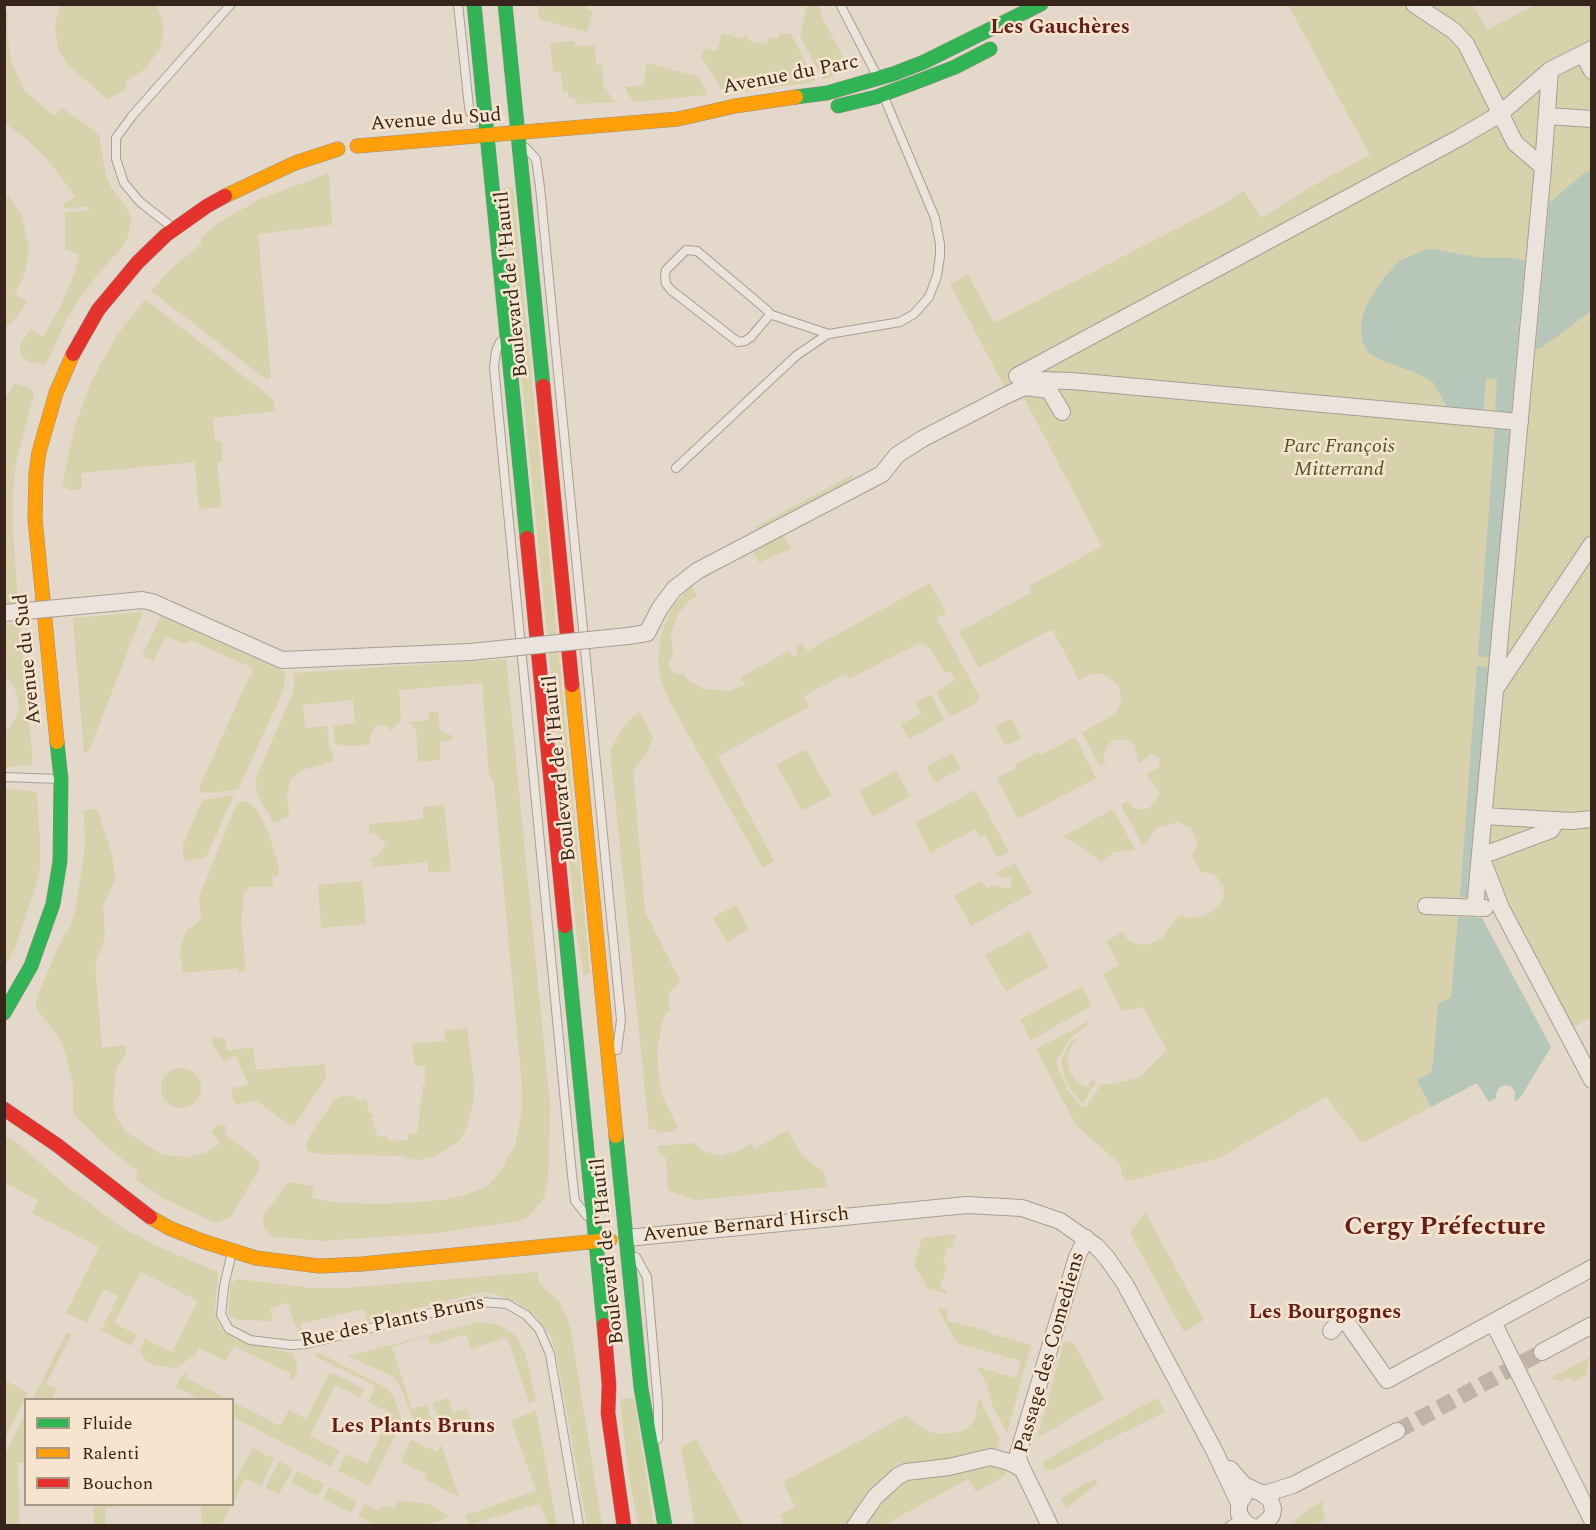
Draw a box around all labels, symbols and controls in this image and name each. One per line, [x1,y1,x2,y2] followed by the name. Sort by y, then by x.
[990,16,1130,42] district label: Les Gauchères
[721,51,861,101] street label: Avenue du Parc
[370,104,502,138] street label: Avenue du Sud
[491,189,535,379] street label: Boulevard de l'Hautil
[1283,436,1395,483] park label: Parc François Mitterrand
[10,592,48,726] street label: Avenue du Sud
[539,673,583,863] street label: Boulevard de l'Hautil
[587,1156,631,1346] street label: Boulevard de l'Hautil
[641,1203,851,1249] street label: Avenue Bernard Hirsch
[1344,1213,1546,1245] district label: Cergy Préfecture
[1011,1250,1091,1456] street label: Passage des Comediens
[299,1292,487,1354] street label: Rue des Plants Bruns
[1248,1301,1402,1327] district label: Les Bourgognes
[24,1398,234,1506] legend
[82,1410,133,1437] text: Fluide
[331,1415,495,1441] district label: Les Plants Bruns
[82,1440,139,1467] text: Ralenti
[82,1470,153,1497] text: Bouchon

